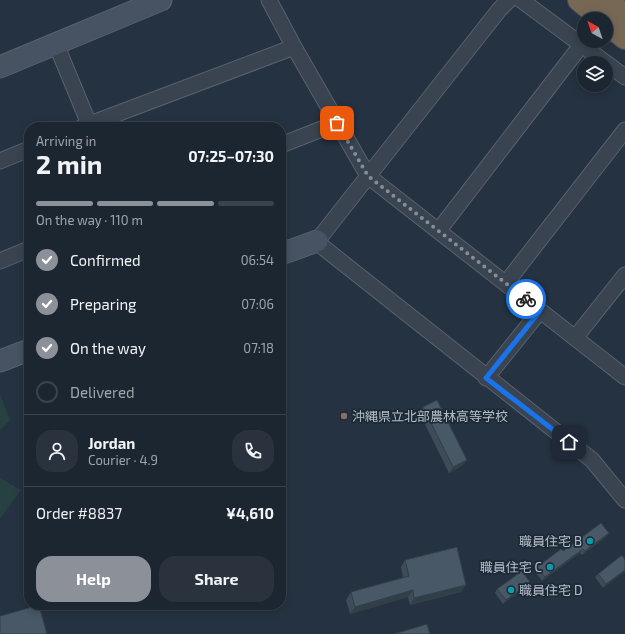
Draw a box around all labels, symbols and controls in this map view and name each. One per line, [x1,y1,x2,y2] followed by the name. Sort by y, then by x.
[577,12,613,48] north arrow
[577,12,613,92] map controls
[577,56,613,92] button: layers
[320,106,354,140] pin
[326,112,348,134] icon: bag
[36,133,96,149] text: Arriving in
[188,147,274,165] text: 07:25–07:30
[36,148,102,179] text: 2 min
[36,212,143,228] text: On the way · 110 m
[36,249,58,271] icon: check
[70,251,141,269] text: Confirmed
[241,252,274,268] text: 06:54
[506,279,546,319] courier
[515,288,537,310] icon: bike
[36,293,58,315] icon: check
[70,295,136,313] text: Preparing
[241,296,274,312] text: 07:06
[36,337,58,359] icon: check
[70,339,146,357] text: On the way
[243,340,274,356] text: 07:18
[70,383,135,401] text: Delivered
[352,408,508,424] place label: 沖縄県立北部農林高等学校
[339,411,349,421] marker: 沖縄県立北部農林高等学校
[552,425,586,459] pin
[36,430,78,472] button: person
[232,430,274,472] button: phone
[558,431,580,453] icon: home
[88,434,135,452] text: Jordan
[88,452,158,468] text: Courier · 4.9
[36,504,122,522] text: Order #8837
[226,504,274,522] text: ¥4,610
[519,533,582,549] place label: 職員住宅 B
[585,536,595,546] marker: 職員住宅 B
[36,556,151,602] button: Help
[159,556,274,602] button: Share
[480,559,542,575] place label: 職員住宅 C
[545,562,555,572] marker: 職員住宅 C
[519,582,583,598] place label: 職員住宅 D
[506,585,516,595] marker: 職員住宅 D

